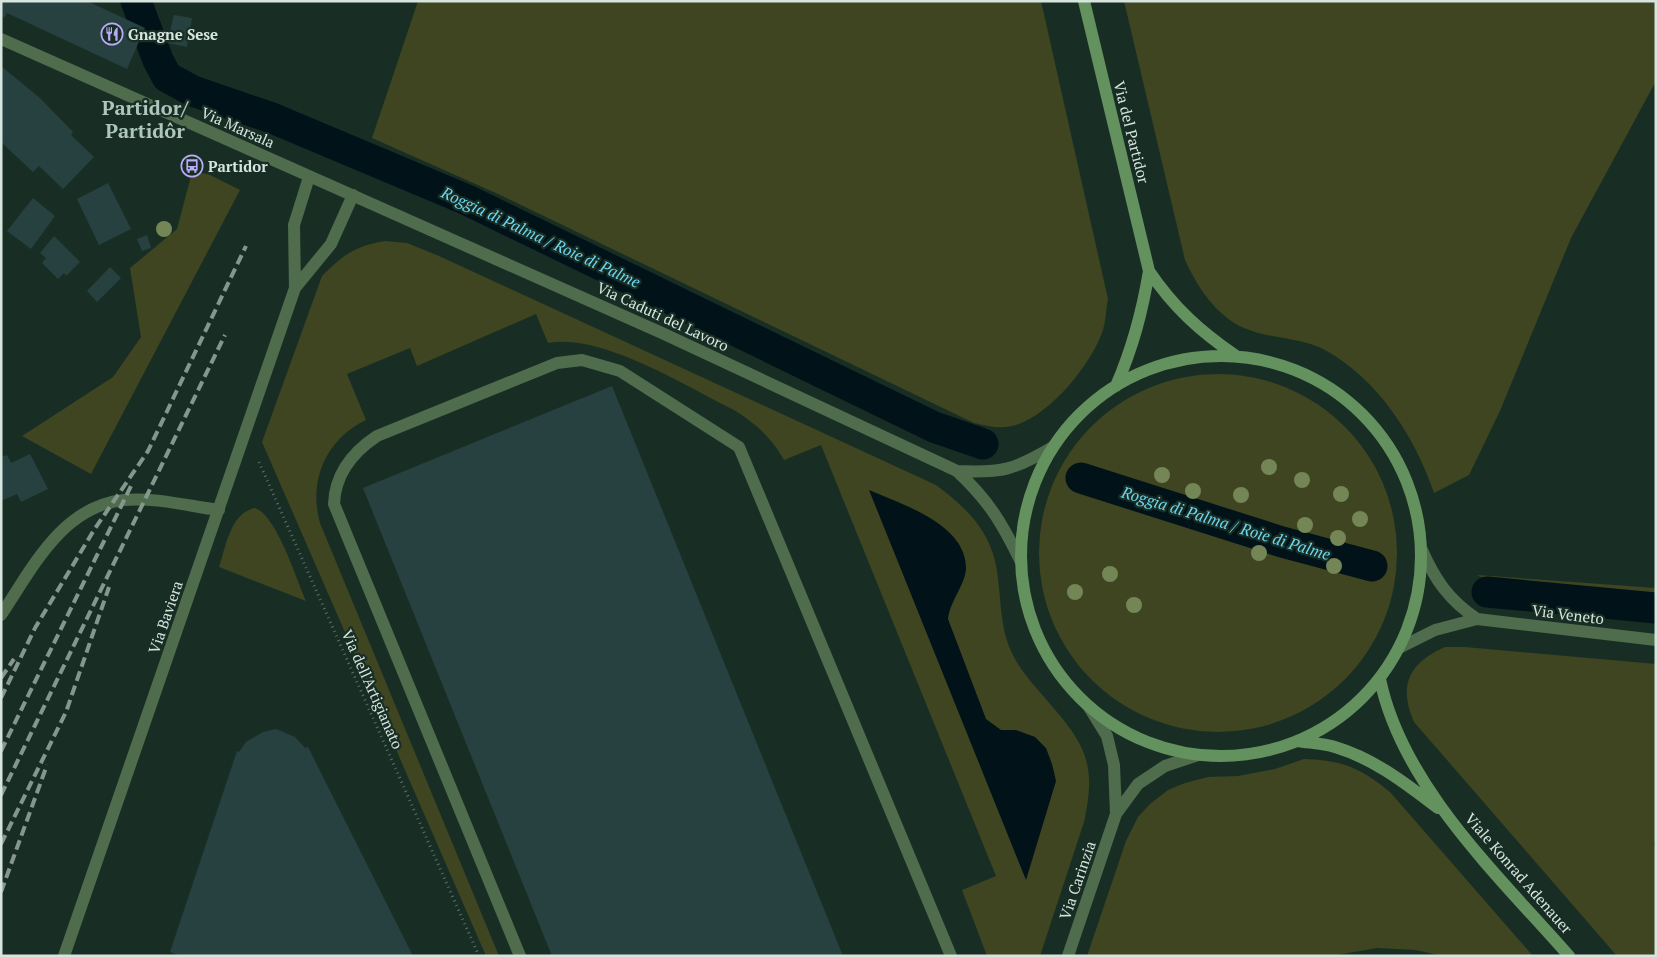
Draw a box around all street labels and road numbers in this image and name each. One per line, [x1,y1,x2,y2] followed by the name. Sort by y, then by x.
[1110,79,1154,185] street label: Via del Partidor
[198,102,278,152] street label: Via Marsala
[594,277,732,355] street label: Via Caduti del Lavoro
[143,578,187,656] street label: Via Baviera
[1531,600,1605,628] street label: Via Veneto
[338,626,408,752] street label: Via dell'Artigianato
[1461,808,1577,938] street label: Viale Konrad Adenauer
[1054,838,1100,922] street label: Via Carinzia

